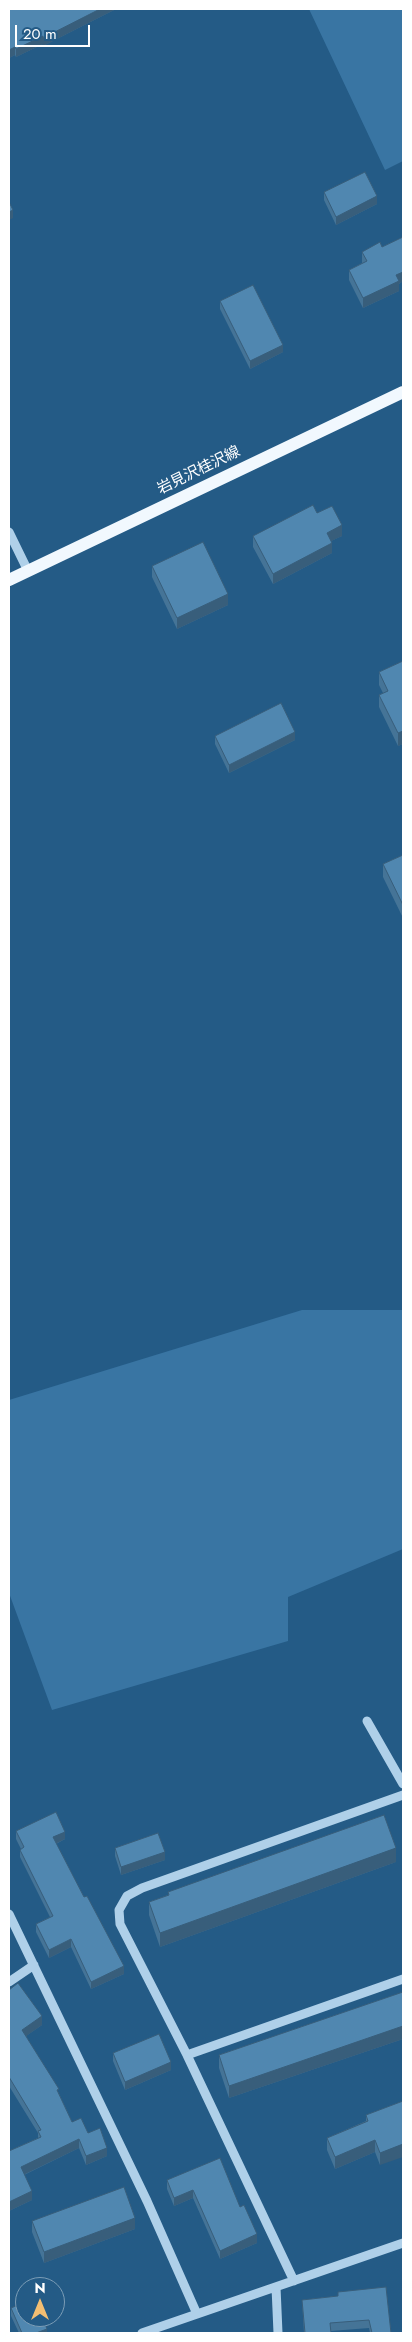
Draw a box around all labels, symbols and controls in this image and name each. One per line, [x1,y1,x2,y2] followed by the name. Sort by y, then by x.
[18,15,92,47] scale bar
[23,23,57,45] text: 20 m
[155,443,243,499] street label: 岩見沢桂沢線
[15,2277,65,2327] north arrow
[34,2278,46,2298] text: N

